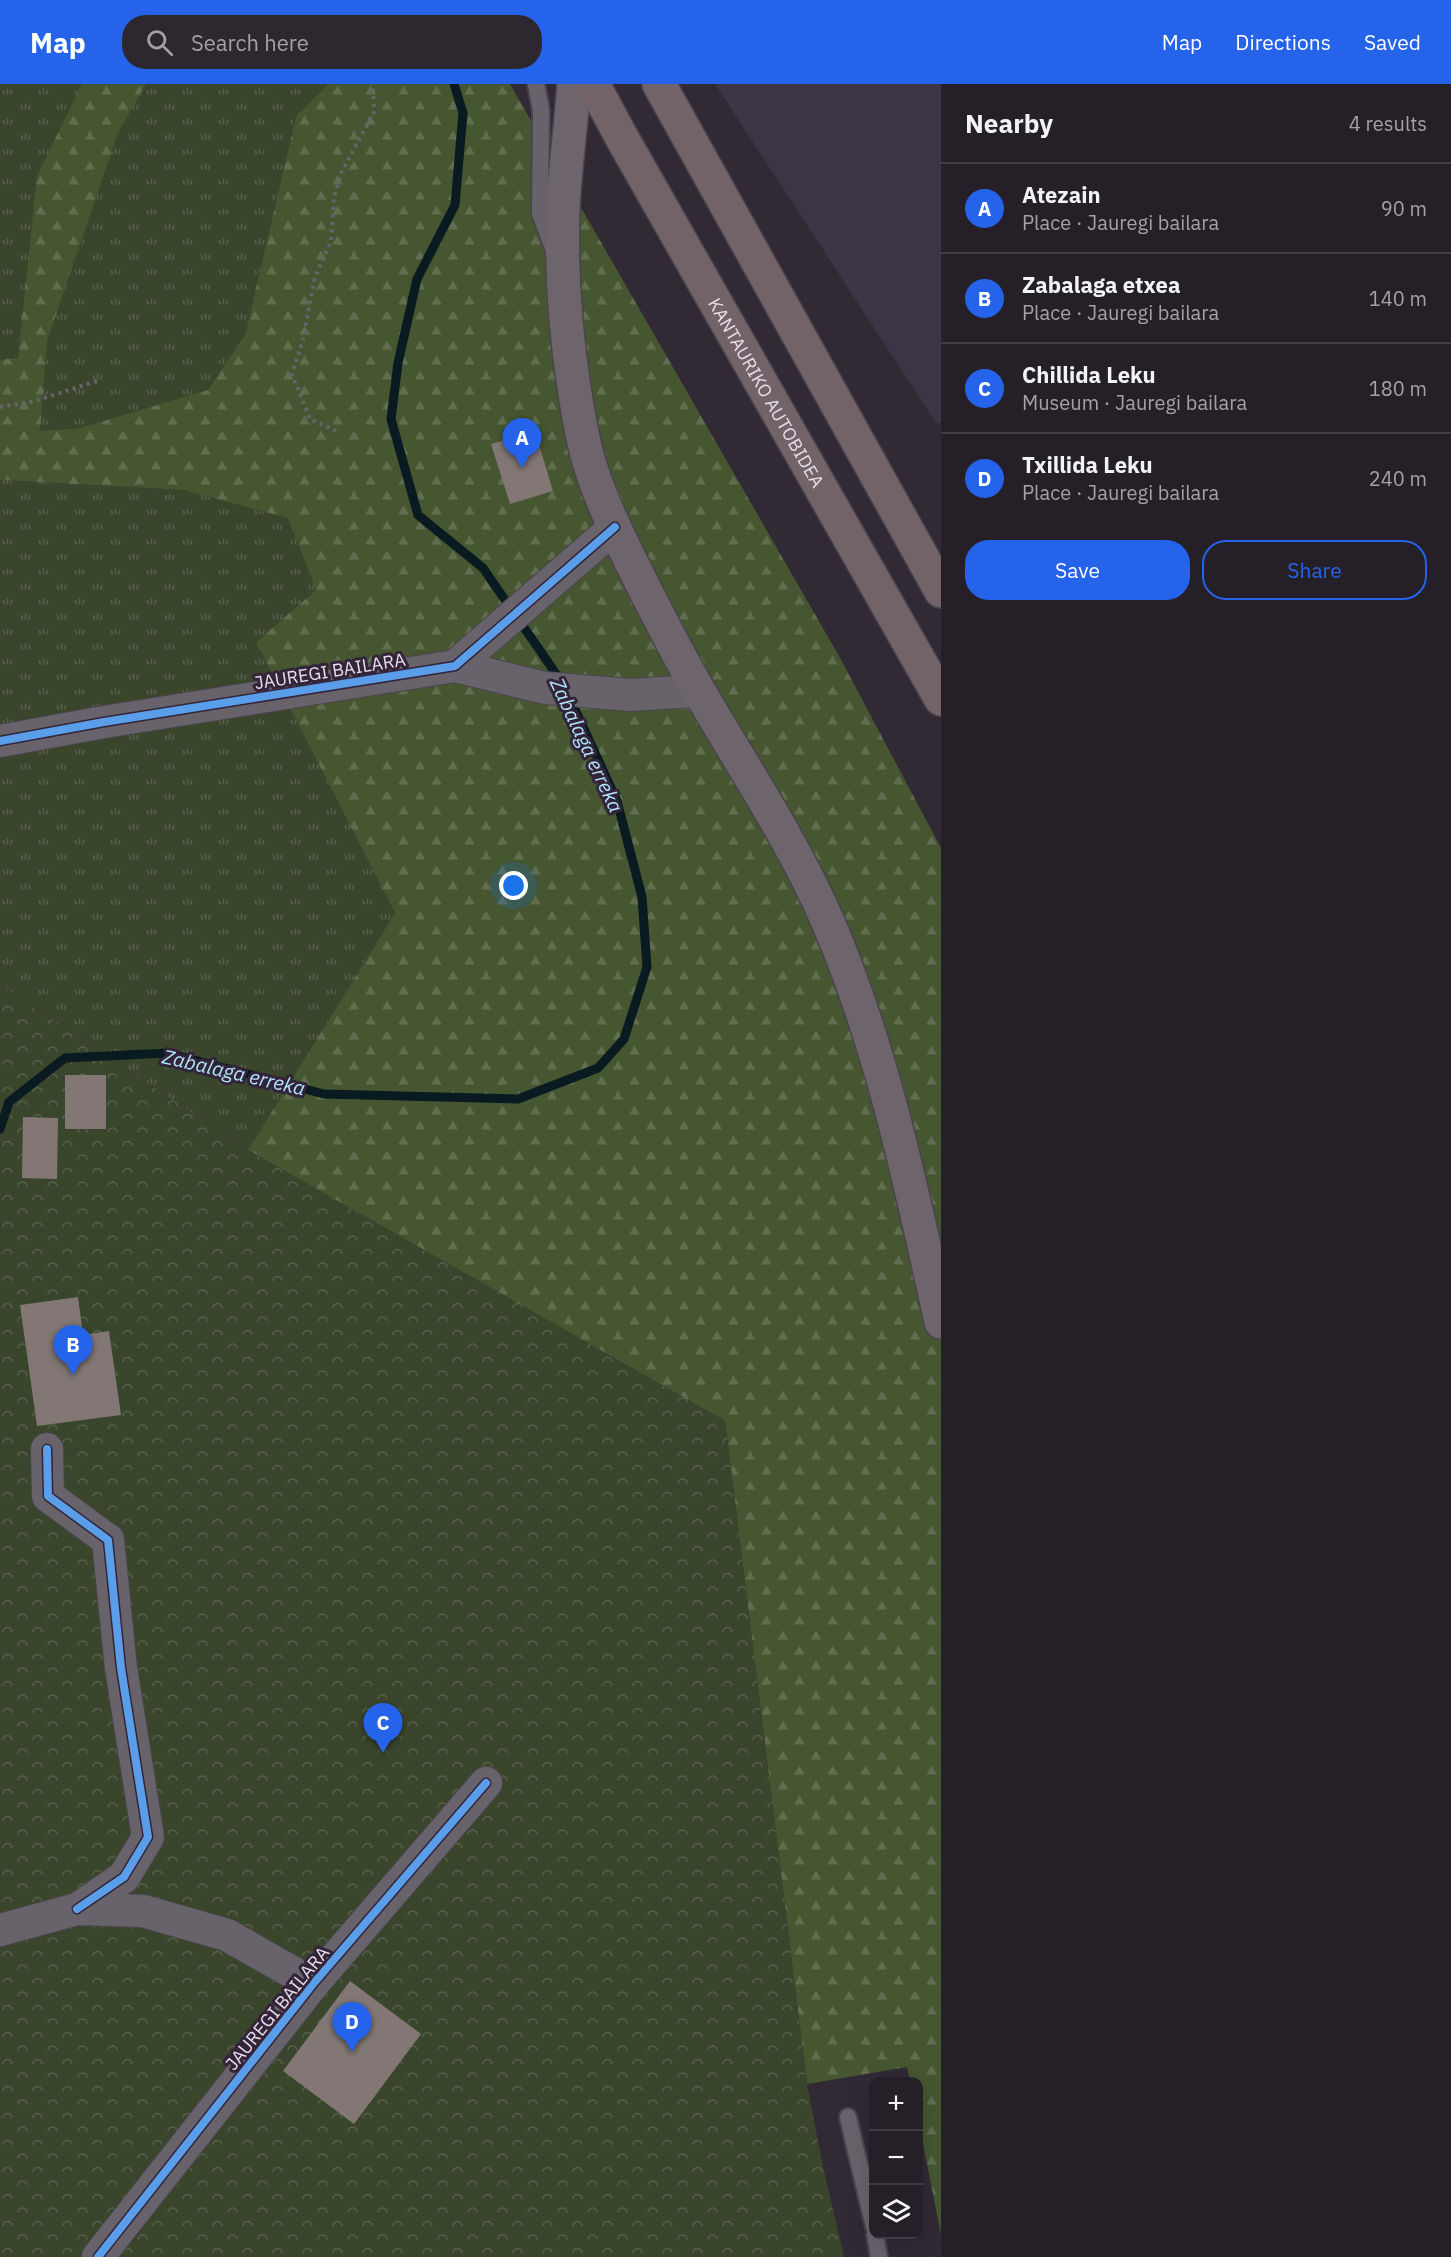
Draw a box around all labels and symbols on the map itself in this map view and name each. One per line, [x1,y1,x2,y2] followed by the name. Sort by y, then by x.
[704,294,830,492] street label: KANTAURIKO AUTOBIDEA
[502,418,542,468] pin: A
[253,648,408,694] street label: JAUREGI BAILARA
[544,672,630,817] water label: Zabalaga erreka
[499,871,528,900] your location
[159,1042,308,1102] water label: Zabalaga erreka
[54,1326,92,1375] pin: B
[364,1704,403,1753] pin: C
[220,1941,334,2075] street label: JAUREGI BAILARA
[332,2002,372,2052] pin: D

